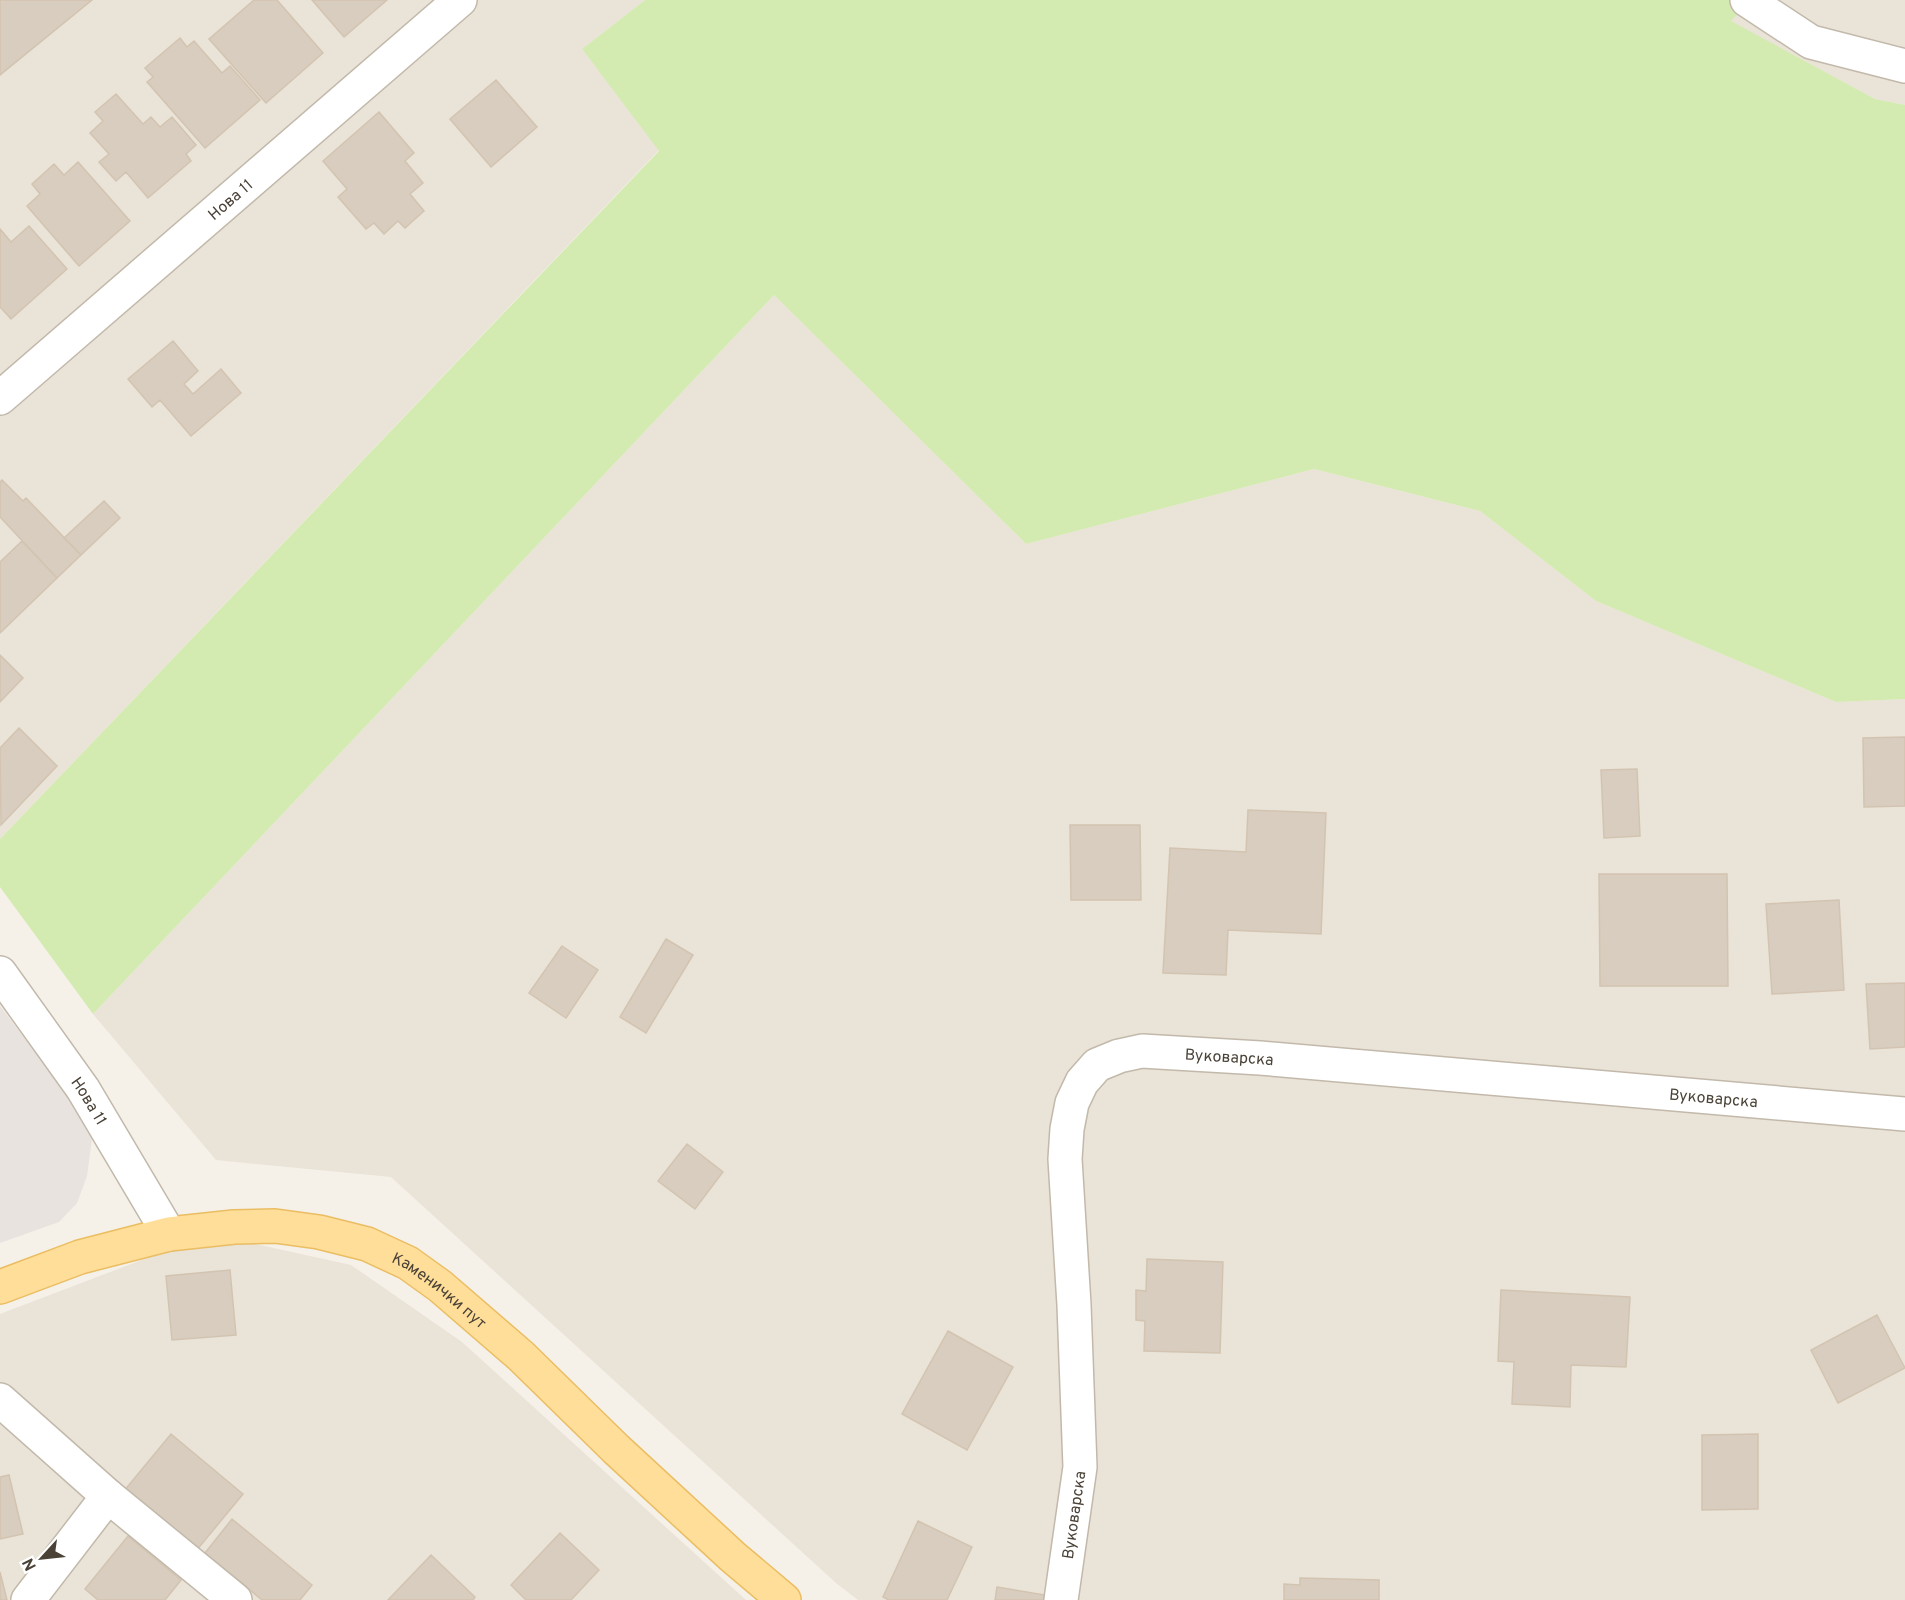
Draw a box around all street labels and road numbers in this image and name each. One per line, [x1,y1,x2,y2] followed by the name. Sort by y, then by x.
[204,176,258,226] street label: Нова 11
[1184,1046,1274,1071] street label: Вуковарска
[65,1074,110,1130] street label: Нова 11
[1668,1086,1759,1113] street label: Вуковарска
[388,1249,490,1334] street label: Каменички пут
[1059,1470,1091,1561] street label: Вуковарска

